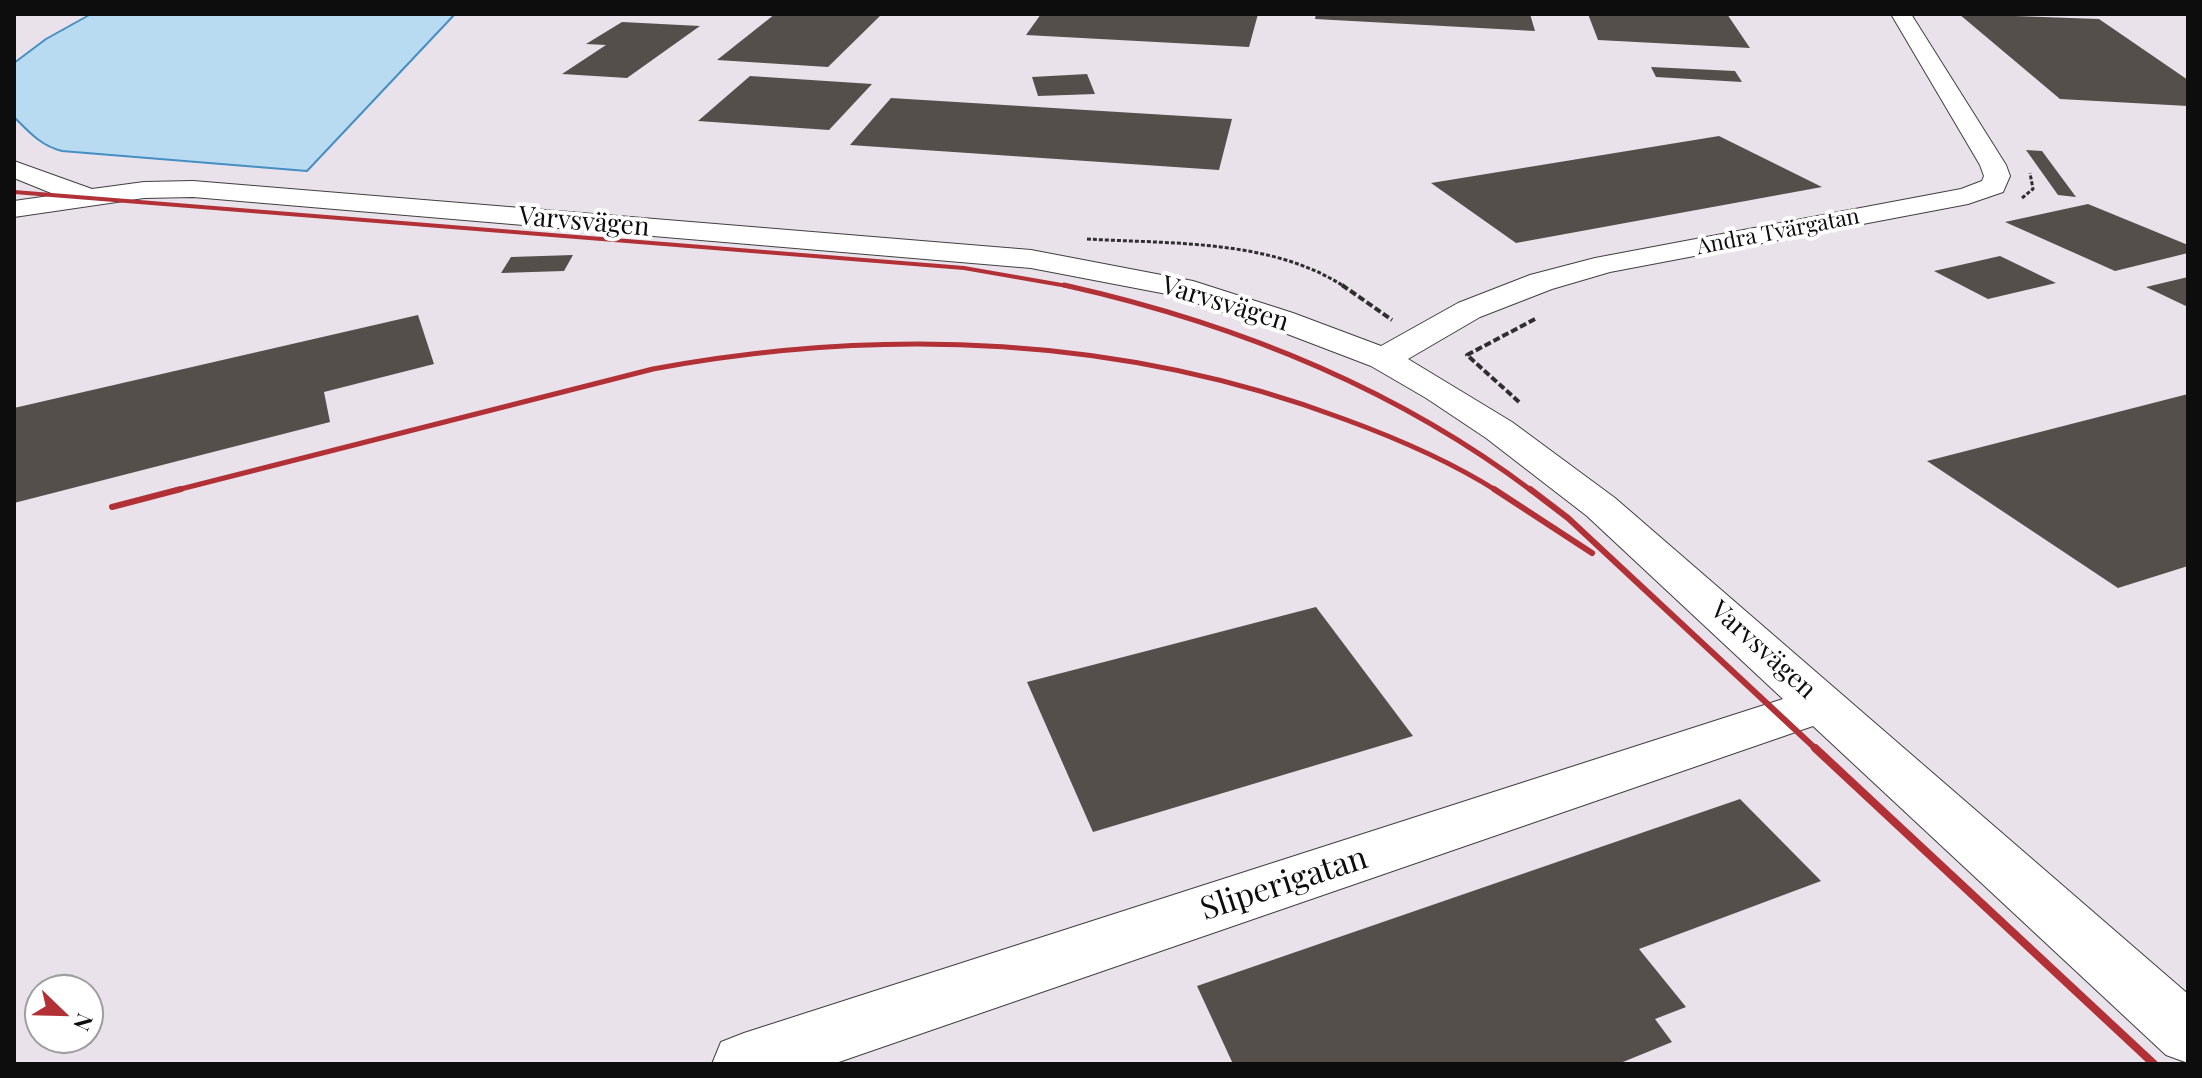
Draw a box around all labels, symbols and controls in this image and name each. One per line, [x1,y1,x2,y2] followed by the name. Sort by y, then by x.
[517,201,651,243] street label: Varvsvägen
[1694,203,1862,261] street label: Andra Tvärgatan
[1158,270,1292,338] street label: Varvsvägen
[1704,595,1822,705] street label: Varvsvägen
[1196,839,1372,929] street label: Sliperigatan
[24,974,104,1054] north arrow
[67,1009,101,1036] text: N

